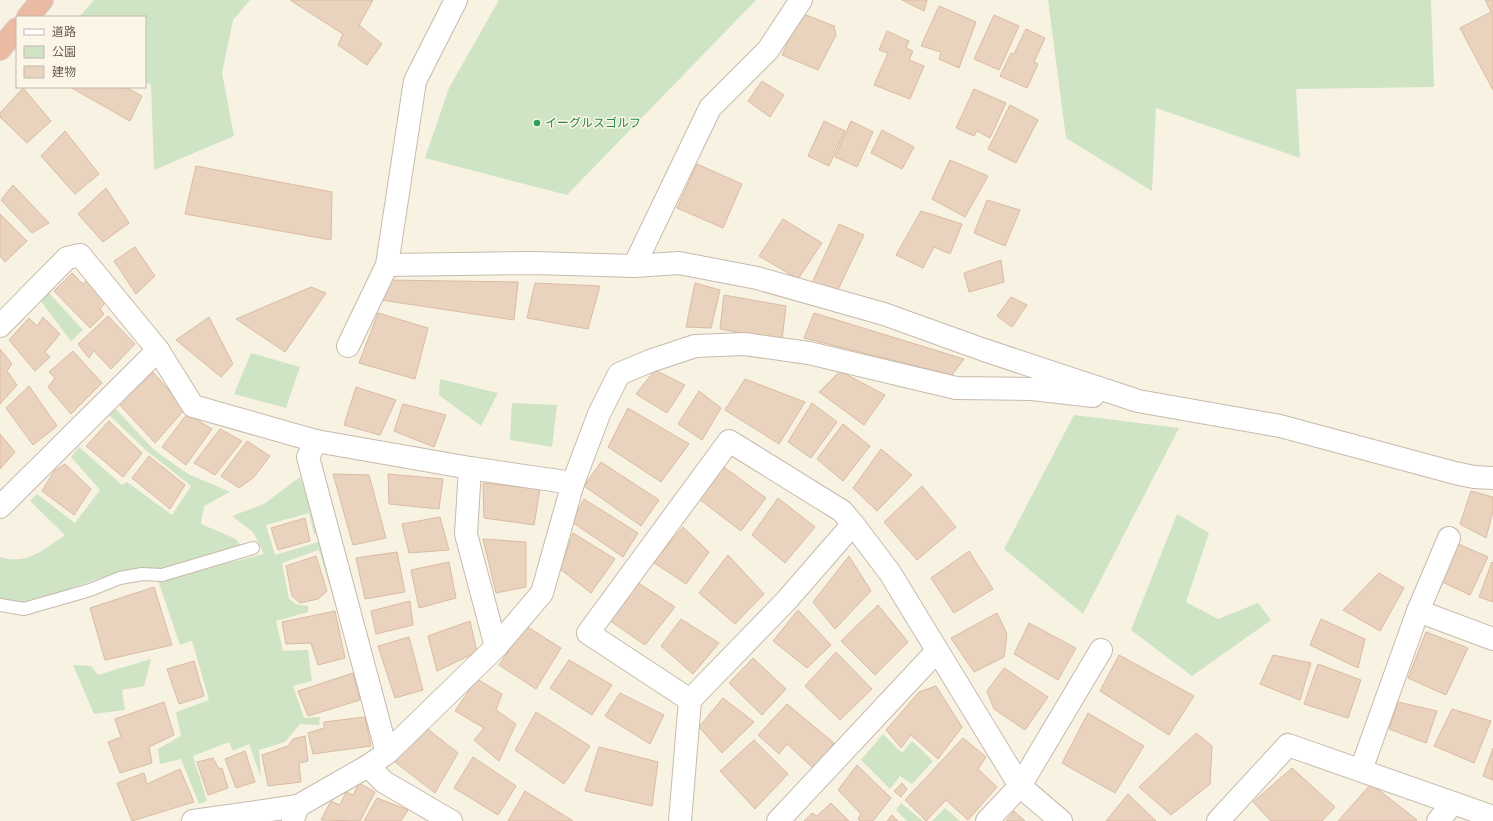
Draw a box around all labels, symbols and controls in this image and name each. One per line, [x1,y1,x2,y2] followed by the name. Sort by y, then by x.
[16,16,146,88] legend
[52,25,76,39] text: 道路
[52,45,76,59] text: 公園
[52,65,76,79] text: 建物
[545,116,641,130] place label: イーグルスゴルフ
[532,118,542,128] marker: イーグルスゴルフ

